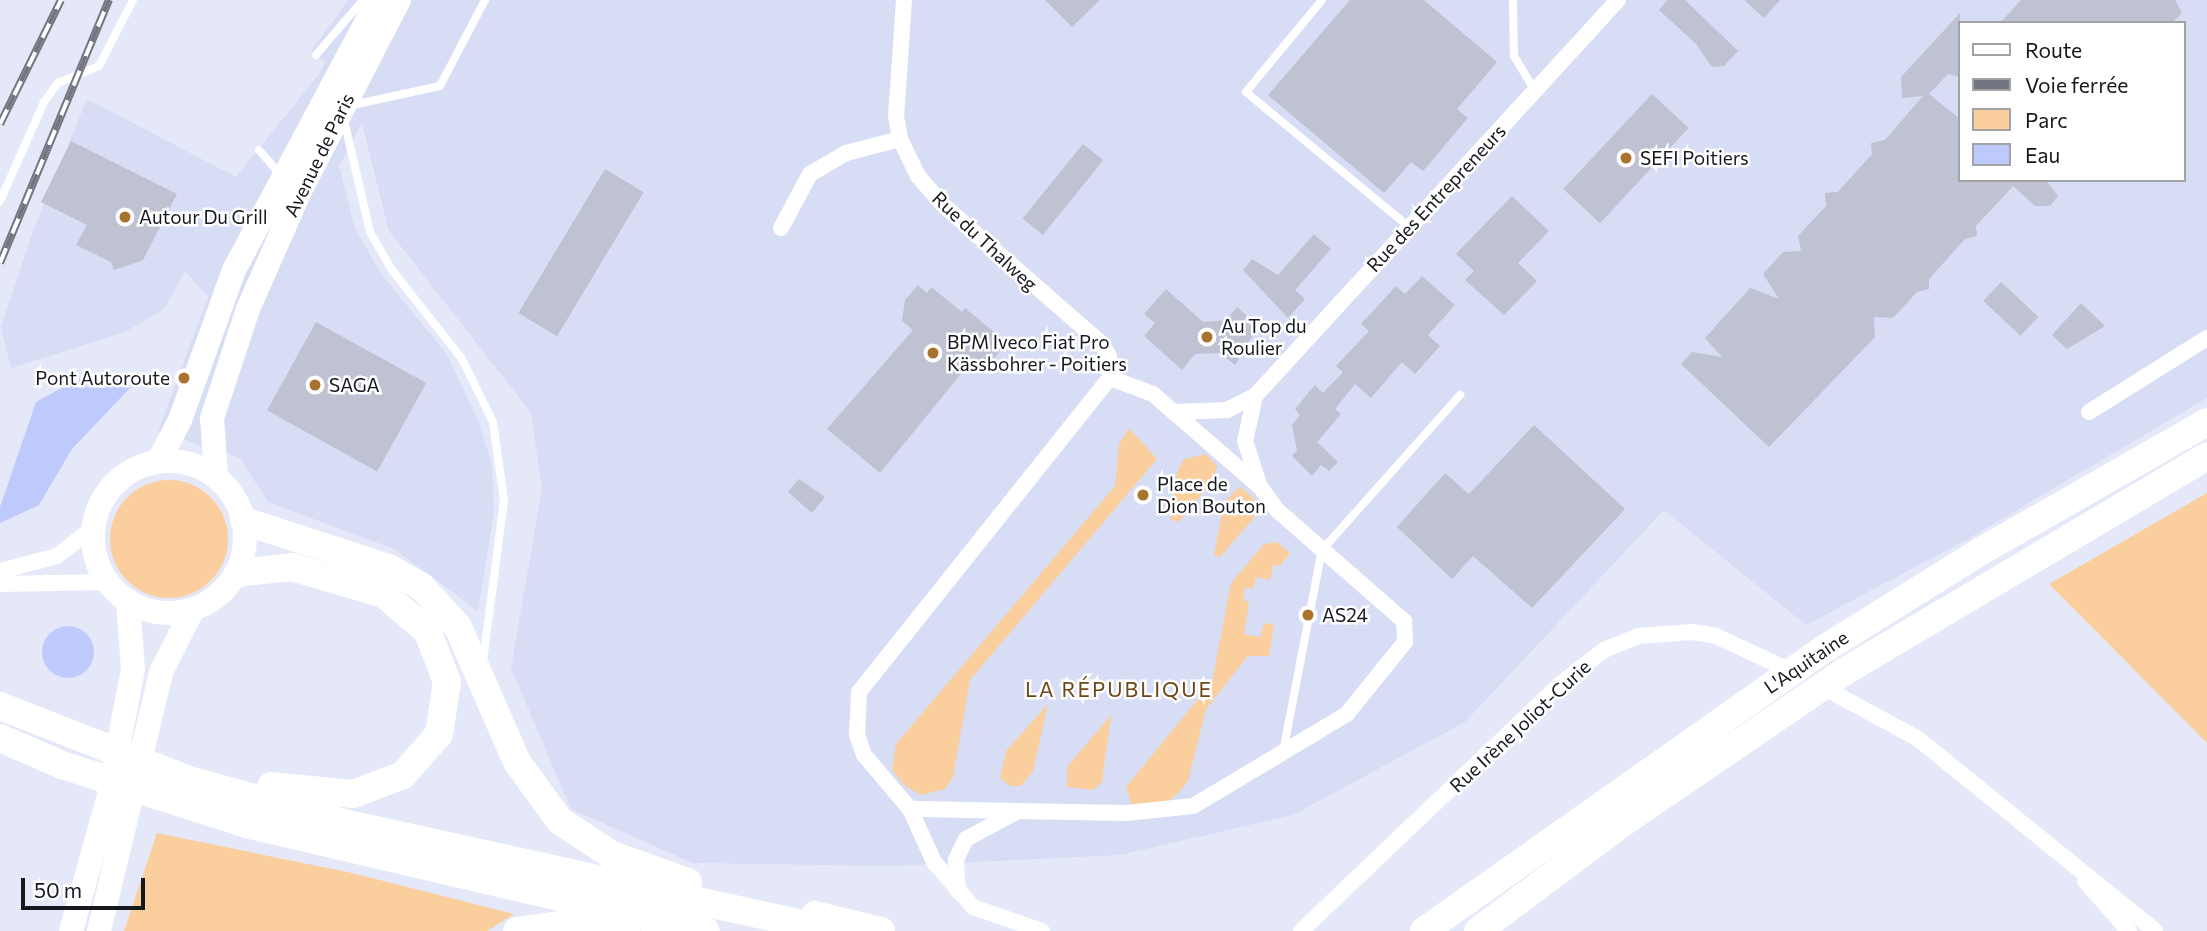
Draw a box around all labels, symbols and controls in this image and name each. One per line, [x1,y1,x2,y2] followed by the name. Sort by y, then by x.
[1958,21,2186,182] legend
[2025,37,2082,62] text: Route
[2025,72,2128,97] text: Voie ferrée
[279,90,359,220] street label: Avenue de Paris
[2025,107,2068,132] text: Parc
[1362,120,1510,276] street label: Rue des Entrepreneurs
[2025,142,2060,167] text: Eau
[1640,147,1749,169] place label: SEFI Poitiers
[1618,150,1634,166] marker: SEFI Poitiers
[928,187,1042,295] street label: Rue du Thalweg
[139,206,268,228] place label: Autour Du Grill
[117,209,133,225] marker: Autour Du Grill
[1221,315,1307,359] place label: Au Top du Roulier
[1199,329,1215,345] marker: Au Top du Roulier
[947,331,1127,375] place label: BPM Iveco Fiat Pro Kässbohrer - Poitiers
[925,345,941,361] marker: BPM Iveco Fiat Pro Kässbohrer - Poitiers
[35,367,170,389] place label: Pont Autoroute
[176,370,192,386] marker: Pont Autoroute
[329,374,380,396] place label: SAGA
[307,377,323,393] marker: SAGA
[1157,473,1266,517] place label: Place de Dion Bouton
[1135,487,1151,503] marker: Place de Dion Bouton
[1322,604,1368,626] place label: AS24
[1300,607,1316,623] marker: AS24
[1760,626,1852,698] street label: L'Aquitaine
[1445,655,1595,797] street label: Rue Irène Joliot-Curie
[1027,676,1211,702] district label: LA RÉPUBLIQUE
[24,864,149,908] scale bar
[34,877,82,902] text: 50 m

